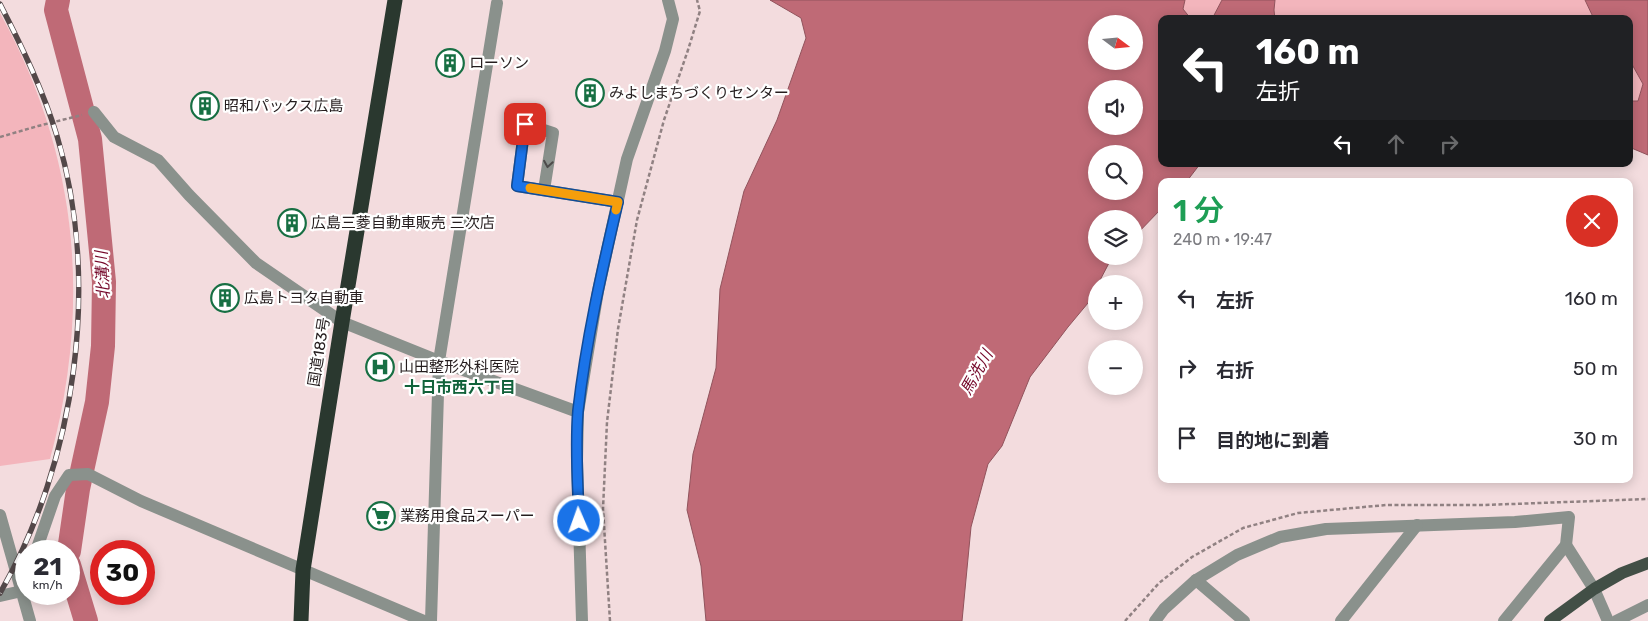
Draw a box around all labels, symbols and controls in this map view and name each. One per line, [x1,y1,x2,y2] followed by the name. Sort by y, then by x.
[1088,15,1142,70] north arrow
[1088,15,1143,395] map controls
[1256,31,1360,73] text: 160 m
[1173,35,1238,100] icon: left
[435,48,465,78] building icon: ローソン
[469,54,529,72] place label: ローソン
[575,78,605,108] building icon: みよしまちづくりセンター
[1256,78,1300,105] text: 左折
[1088,80,1143,135] button: sound
[609,84,789,102] place label: みよしまちづくりセンター
[190,91,220,121] building icon: 昭和パックス広島
[224,97,344,115] place label: 昭和パックス広島
[504,103,546,145] pin
[511,110,539,138] icon: arrive
[1329,130,1357,158] icon: left
[1382,130,1410,158] icon: ahead
[1435,130,1463,158] icon: right
[1088,145,1143,200] button: search
[543,160,553,169] one-way arrow
[1173,193,1224,229] text: 1 分
[1566,195,1618,247] button: close
[277,208,307,238] building icon: 広島三菱自動車販売 三次店
[1088,210,1143,265] button: layers
[311,214,495,232] place label: 広島三菱自動車販売 三次店
[1173,230,1272,249] text: 240 m · 19:47
[92,249,113,299] water label: 北溝川
[1088,275,1143,330] button: +
[210,283,240,313] building icon: 広島トヨタ自動車
[1173,284,1201,312] icon: left
[1565,287,1618,310] text: 160 m
[244,289,364,307] place label: 広島トヨタ自動車
[1216,289,1254,312] text: 左折
[305,316,333,388] street label: 国道183号
[1088,340,1143,395] button: −
[956,345,997,398] water label: 馬洗川
[365,352,395,382] hospital icon: 山田整形外科医院
[1173,354,1201,382] icon: right
[1573,357,1618,380] text: 50 m
[399,358,519,376] place label: 山田整形外科医院
[1216,359,1254,382] text: 右折
[404,378,516,397] district label: 十日市西六丁目
[1173,424,1201,452] icon: arrive
[1573,427,1618,450] text: 30 m
[1216,429,1330,452] text: 目的地に到着
[552,494,604,546] position arrow
[366,501,396,531] supermarket icon: 業務用食品スーパー
[400,507,535,525] place label: 業務用食品スーパー
[90,540,155,605] speed limit sign: 30
[33,552,62,581] text: 21
[33,578,62,592] text: km/h

